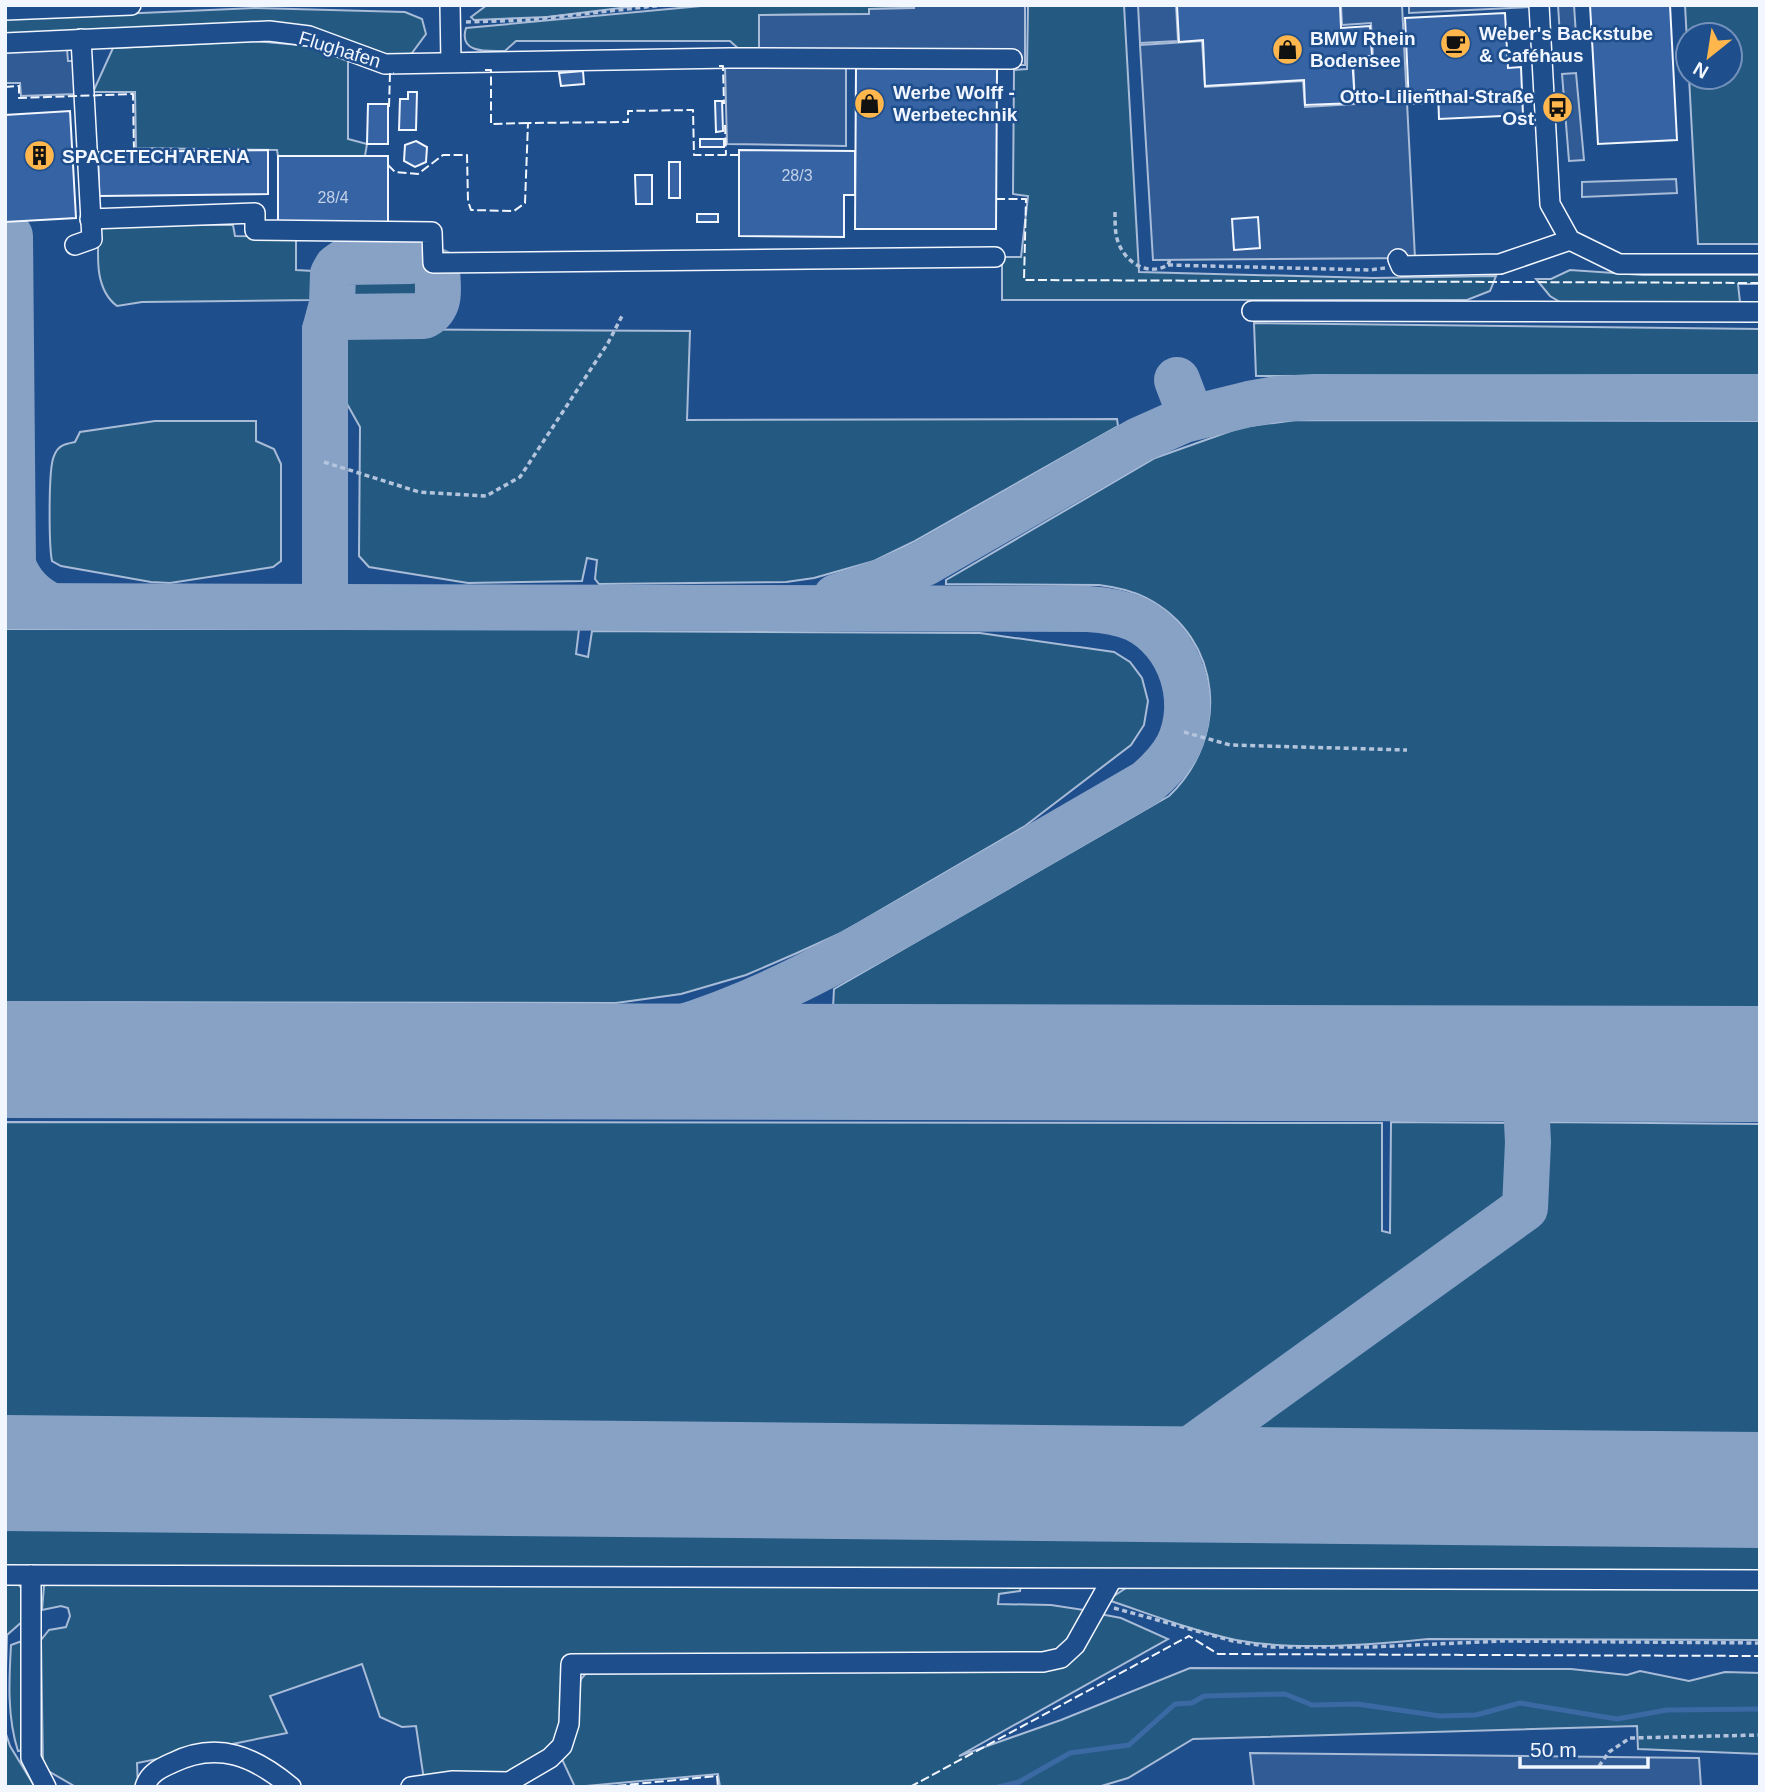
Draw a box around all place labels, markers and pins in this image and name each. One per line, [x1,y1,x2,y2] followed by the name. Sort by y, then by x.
[1479,23,1653,66] place label: Weber's Backstube & Caféhaus
[1439,27,1473,61] cafe icon: Weber's Backstube & Caféhaus
[1310,28,1416,71] place label: BMW Rhein Bodensee
[1270,32,1304,66] shop icon: BMW Rhein Bodensee
[893,82,1018,125] place label: Werbe Wolff - Werbetechnik
[853,86,887,120] shop icon: Werbe Wolff - Werbetechnik
[1340,86,1535,129] place label: Otto-Lilienthal-Straße Ost
[1540,90,1574,124] bus stop icon: Otto-Lilienthal-Straße Ost
[22,139,56,173] building icon: SPACETECH ARENA
[62,146,250,167] place label: SPACETECH ARENA

